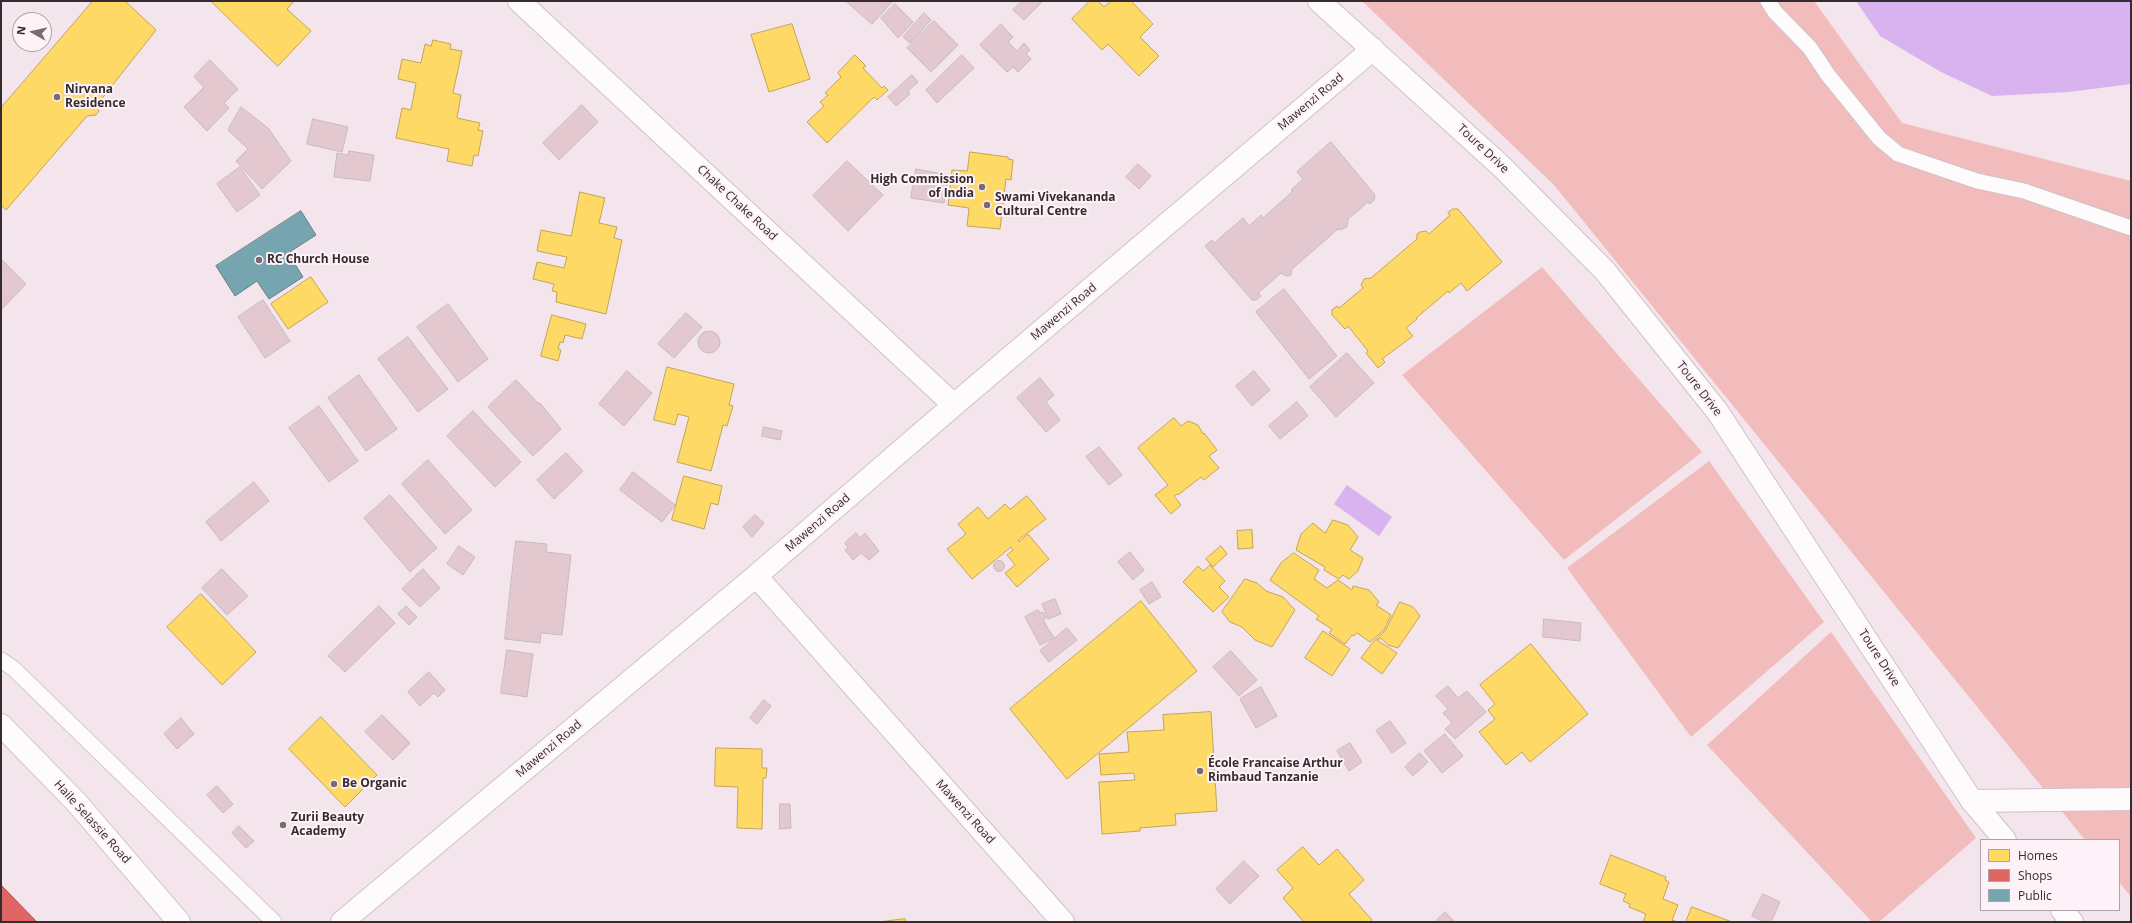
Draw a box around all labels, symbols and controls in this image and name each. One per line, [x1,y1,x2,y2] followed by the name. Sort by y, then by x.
[12,12,52,52] north arrow
[13,25,29,36] text: N
[1275,70,1347,134] street label: Mawenzi Road
[65,83,125,111] place label: Nirvana Residence
[52,92,62,102] marker: Nirvana Residence
[1454,121,1512,177] street label: Toure Drive
[694,162,780,244] street label: Chake Chake Road
[870,173,974,201] place label: High Commission of India
[977,182,987,192] marker: High Commission of India
[995,191,1116,219] place label: Swami Vivekananda Cultural Centre
[982,200,992,210] marker: Swami Vivekananda Cultural Centre
[267,253,369,267] place label: RC Church House
[254,255,264,265] marker: RC Church House
[1028,280,1100,344] street label: Mawenzi Road
[1673,359,1725,419] street label: Toure Drive
[783,491,853,555] street label: Mawenzi Road
[1855,627,1903,689] street label: Toure Drive
[513,717,585,781] street label: Mawenzi Road
[1208,757,1343,785] place label: École Francaise Arthur Rimbaud Tanzanie
[1195,766,1205,776] marker: École Francaise Arthur Rimbaud Tanzanie
[51,777,133,867] street label: Haile Selassie Road
[342,777,407,791] place label: Be Organic
[932,777,998,847] street label: Mawenzi Road
[329,779,339,789] marker: Be Organic
[291,811,364,839] place label: Zurii Beauty Academy
[278,820,288,830] marker: Zurii Beauty Academy
[1980,839,2120,911] legend
[2018,847,2058,864] text: Homes
[2018,867,2052,884] text: Shops
[2018,887,2052,904] text: Public

